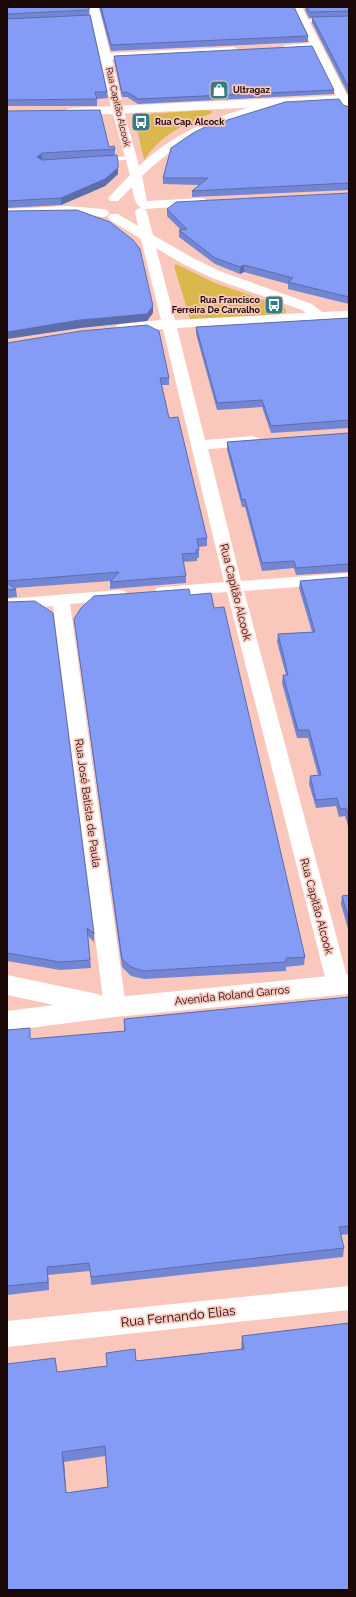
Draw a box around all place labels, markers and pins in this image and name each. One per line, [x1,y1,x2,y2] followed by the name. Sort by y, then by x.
[208,79,230,101] shop icon: Ultragaz
[233,85,270,95] place label: Ultragaz
[130,111,152,133] bus stop icon: Rua Cap. Alcock
[155,117,225,127] place label: Rua Cap. Alcock
[263,294,285,316] bus stop icon: Rua Francisco Ferreira De Carvalho
[172,295,261,315] place label: Rua Francisco Ferreira De Carvalho

